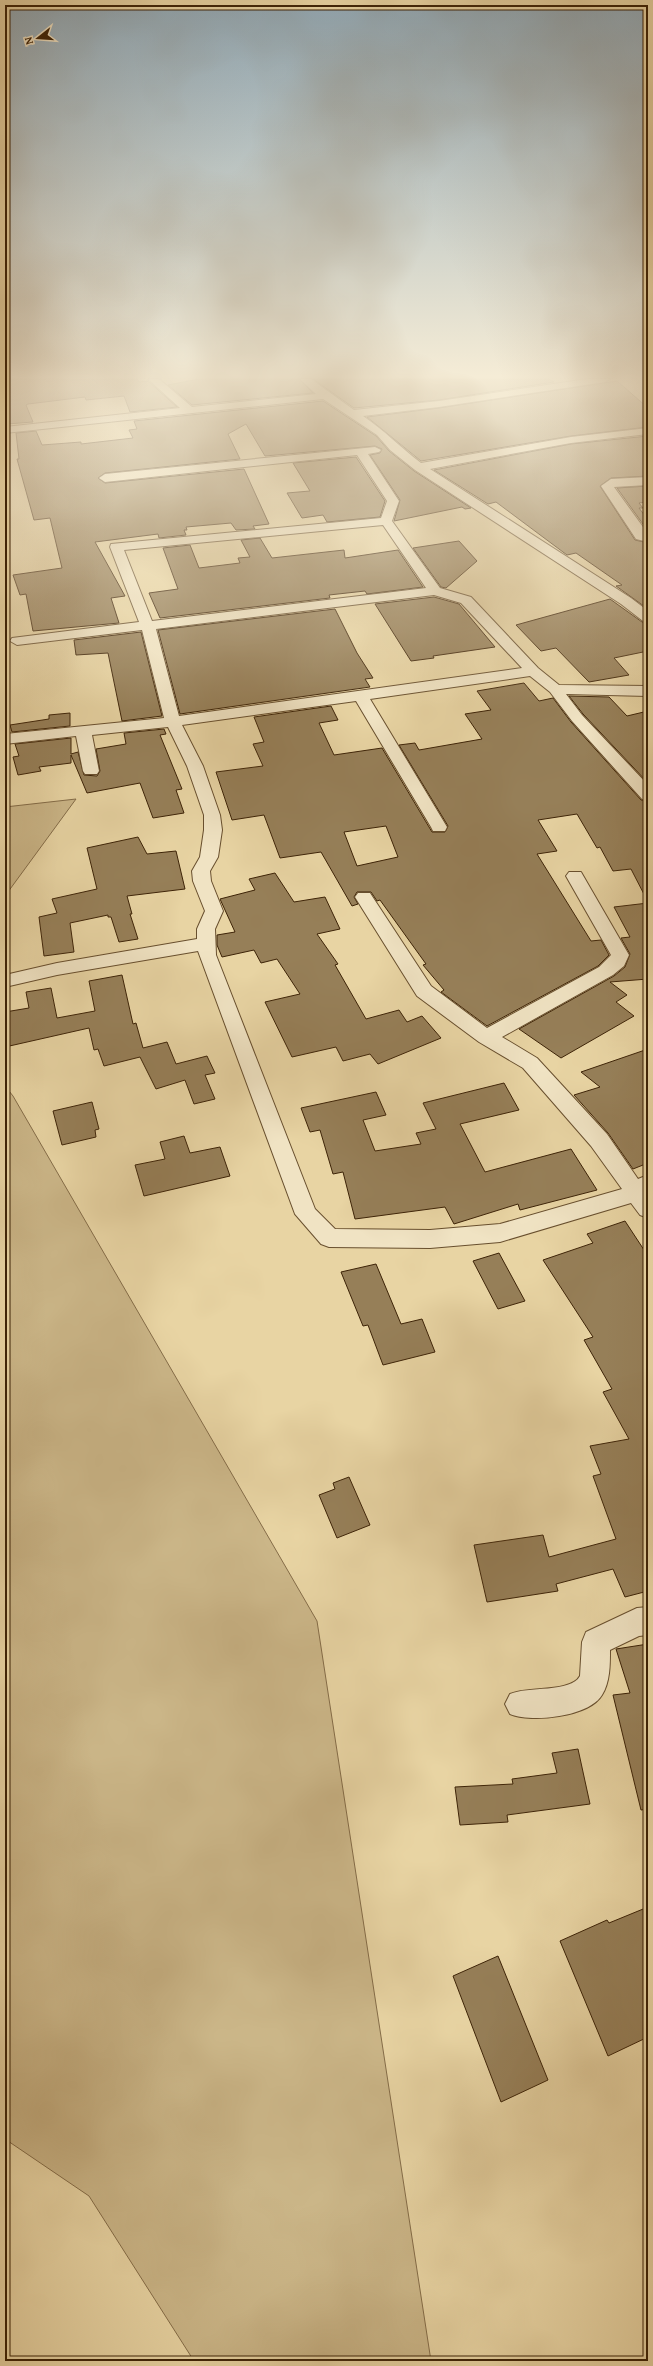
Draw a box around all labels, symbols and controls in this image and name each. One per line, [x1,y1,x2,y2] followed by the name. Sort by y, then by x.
[18,18,58,58] north arrow
[20,34,37,47] text: N

